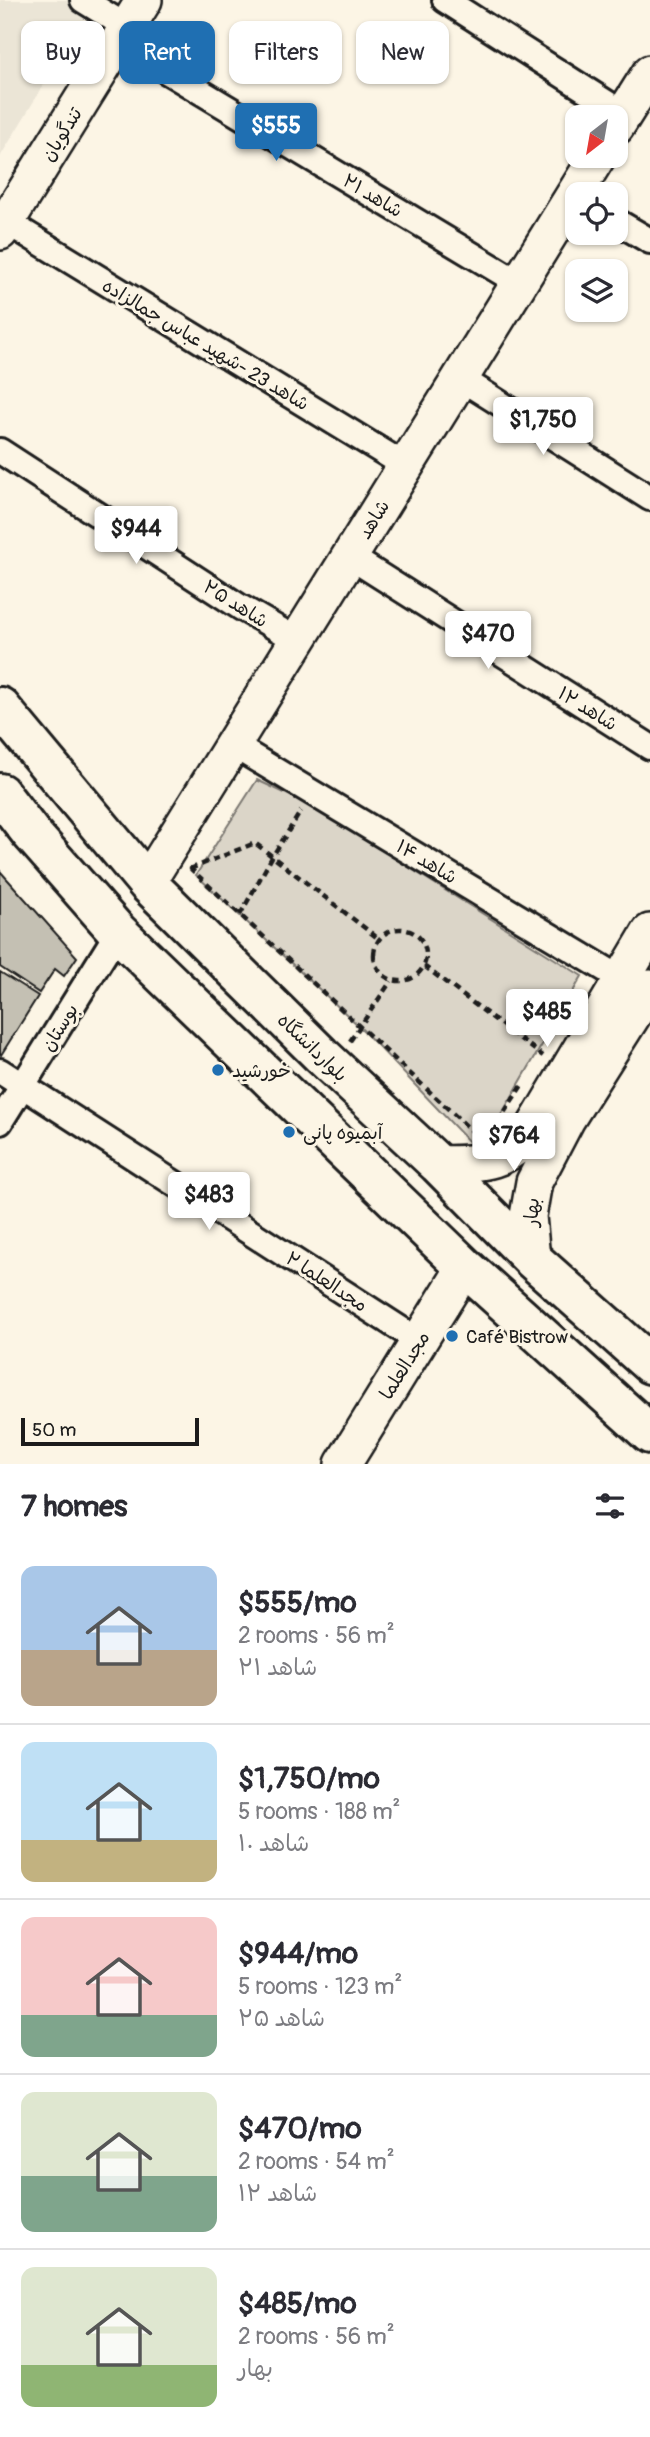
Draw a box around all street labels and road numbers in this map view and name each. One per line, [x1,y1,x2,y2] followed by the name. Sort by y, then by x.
[36,103,88,166] street label: تندگویان
[338,169,407,223] street label: شاهد ۲۱
[98,273,313,416] street label: شاهد 23 -شهید عباس جمالزاده
[353,495,395,544] street label: شاهد
[199,575,272,633] street label: شاهد ۲۵
[553,681,622,736] street label: شاهد ۱۲
[392,834,461,889] street label: شاهد ۱۴
[36,999,84,1056] street label: بوستان
[272,1008,352,1087] street label: بلواردانشگاه
[519,1197,545,1229] street label: بهار
[281,1246,372,1317] street label: مجدالعلما ۲
[375,1327,435,1404] street label: مجدالعلما

